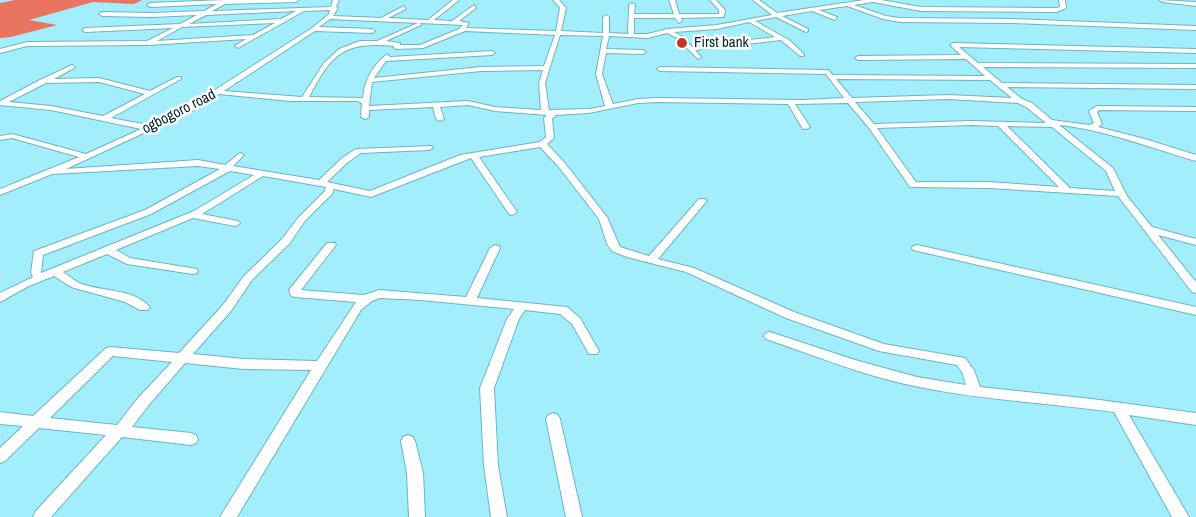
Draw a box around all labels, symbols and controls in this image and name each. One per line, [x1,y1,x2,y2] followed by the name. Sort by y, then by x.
[694,34,749,52] place label: First bank
[675,36,689,50] marker: First bank
[139,86,219,138] street label: ogbogoro road

